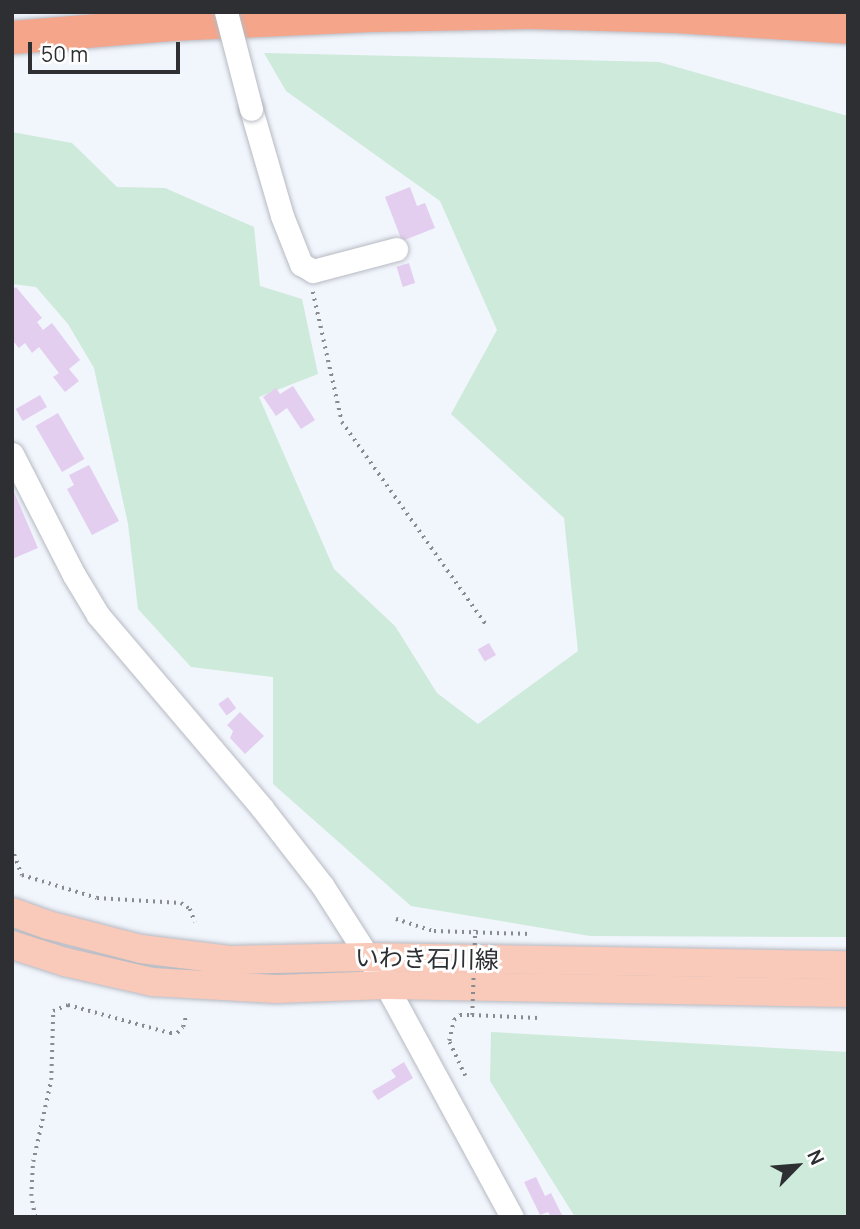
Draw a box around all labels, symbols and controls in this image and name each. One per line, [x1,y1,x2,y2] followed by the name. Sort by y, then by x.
[32,28,184,72] scale bar
[41,40,88,68] text: 50 m
[355,942,499,974] street label: いわき石川線
[762,1131,832,1201] north arrow
[801,1145,831,1169] text: N

